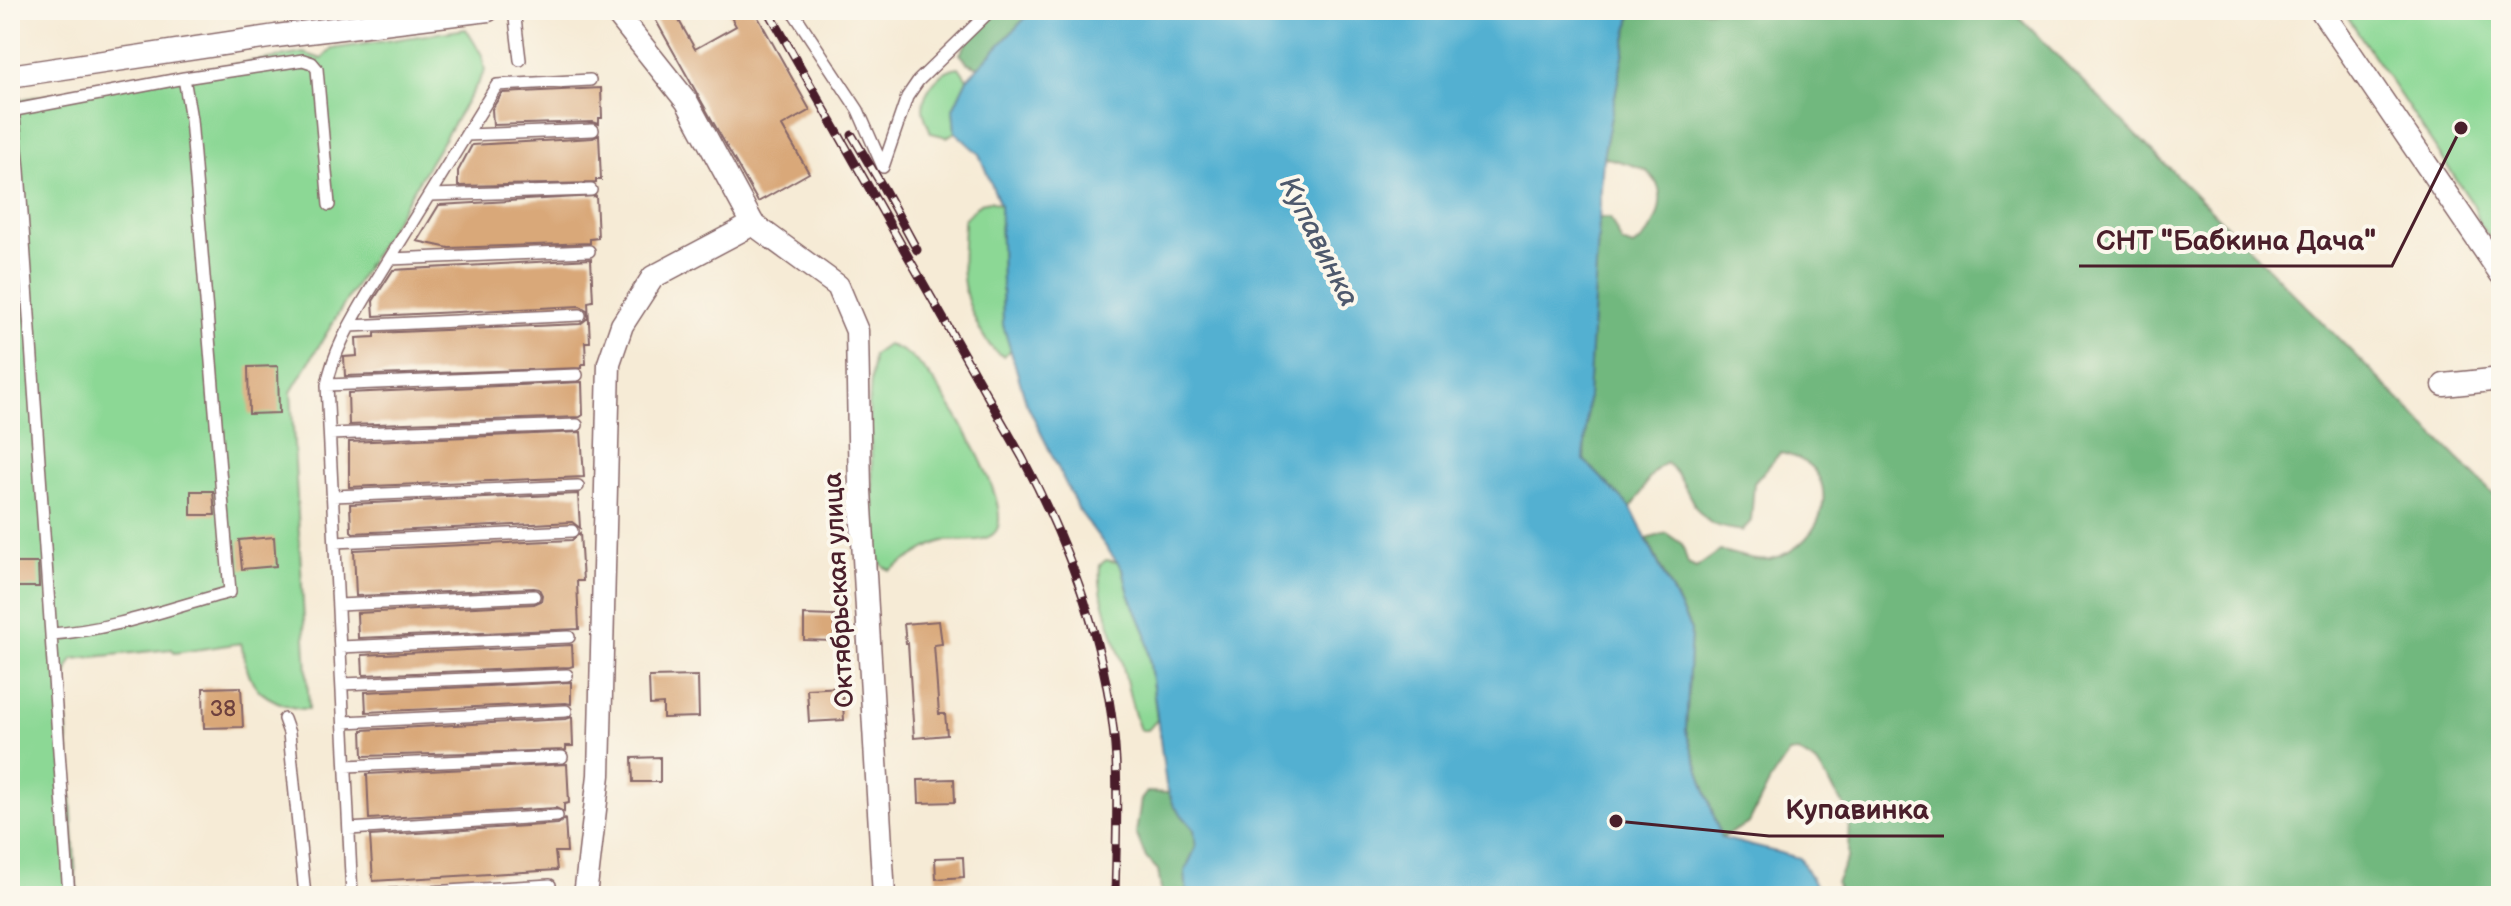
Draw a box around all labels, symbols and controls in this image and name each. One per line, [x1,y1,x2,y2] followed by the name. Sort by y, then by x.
[1272,171,1365,312] water label: Купавинка
[2079,214,2392,266] callout: СНТ "Бабкина Дача"
[2096,225,2376,258] text: СНТ "Бабкина Дача"
[818,471,861,708] street label: Октябрьская улица
[210,696,236,723] house number: 38
[1769,784,1944,836] callout: Купавинка
[1785,794,1929,827] text: Купавинка

